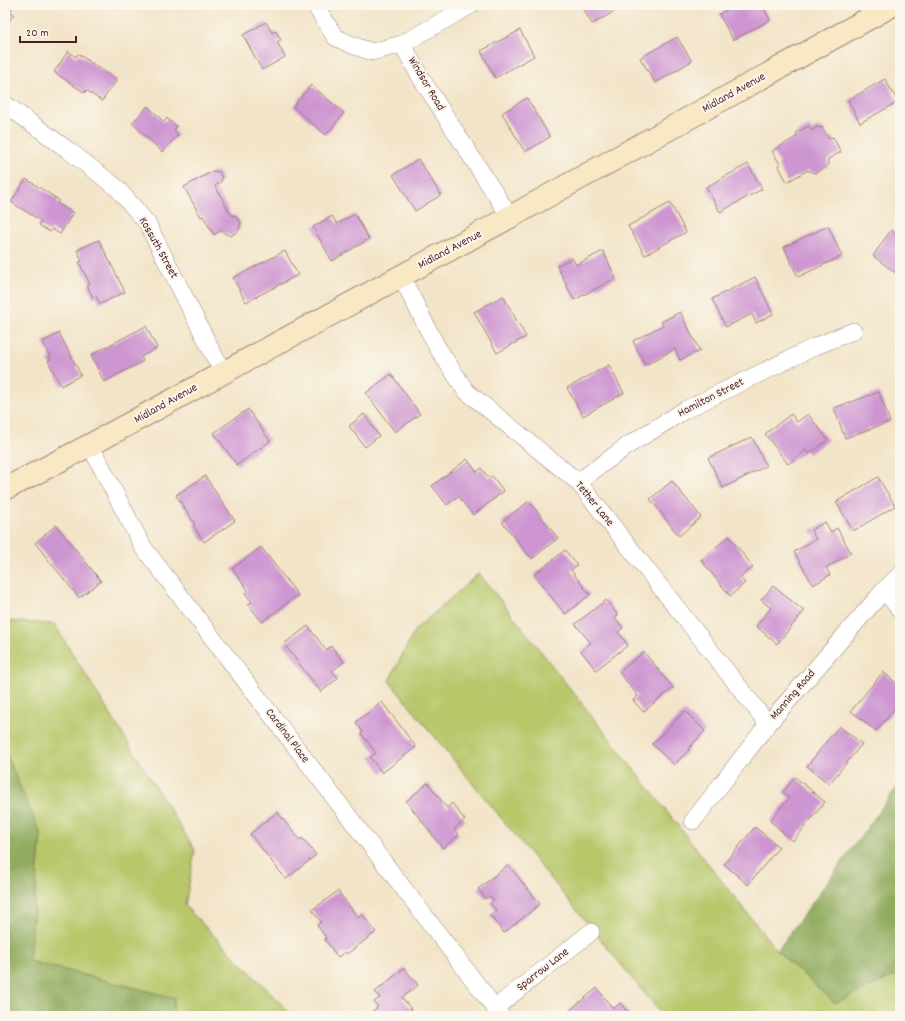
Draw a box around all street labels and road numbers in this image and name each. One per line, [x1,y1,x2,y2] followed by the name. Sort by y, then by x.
[403,54,449,114] street label: Windsor Road
[699,69,769,117] street label: Midland Avenue
[134,214,182,282] street label: Kossuth Street
[415,226,485,274] street label: Midland Avenue
[675,374,748,422] street label: Hamilton Street
[131,380,201,428] street label: Midland Avenue
[570,478,618,530] street label: Tether Lane
[766,666,820,724] street label: Manning Road
[261,705,313,767] street label: Cardinal Place
[513,944,573,996] street label: Sparrow Lane

